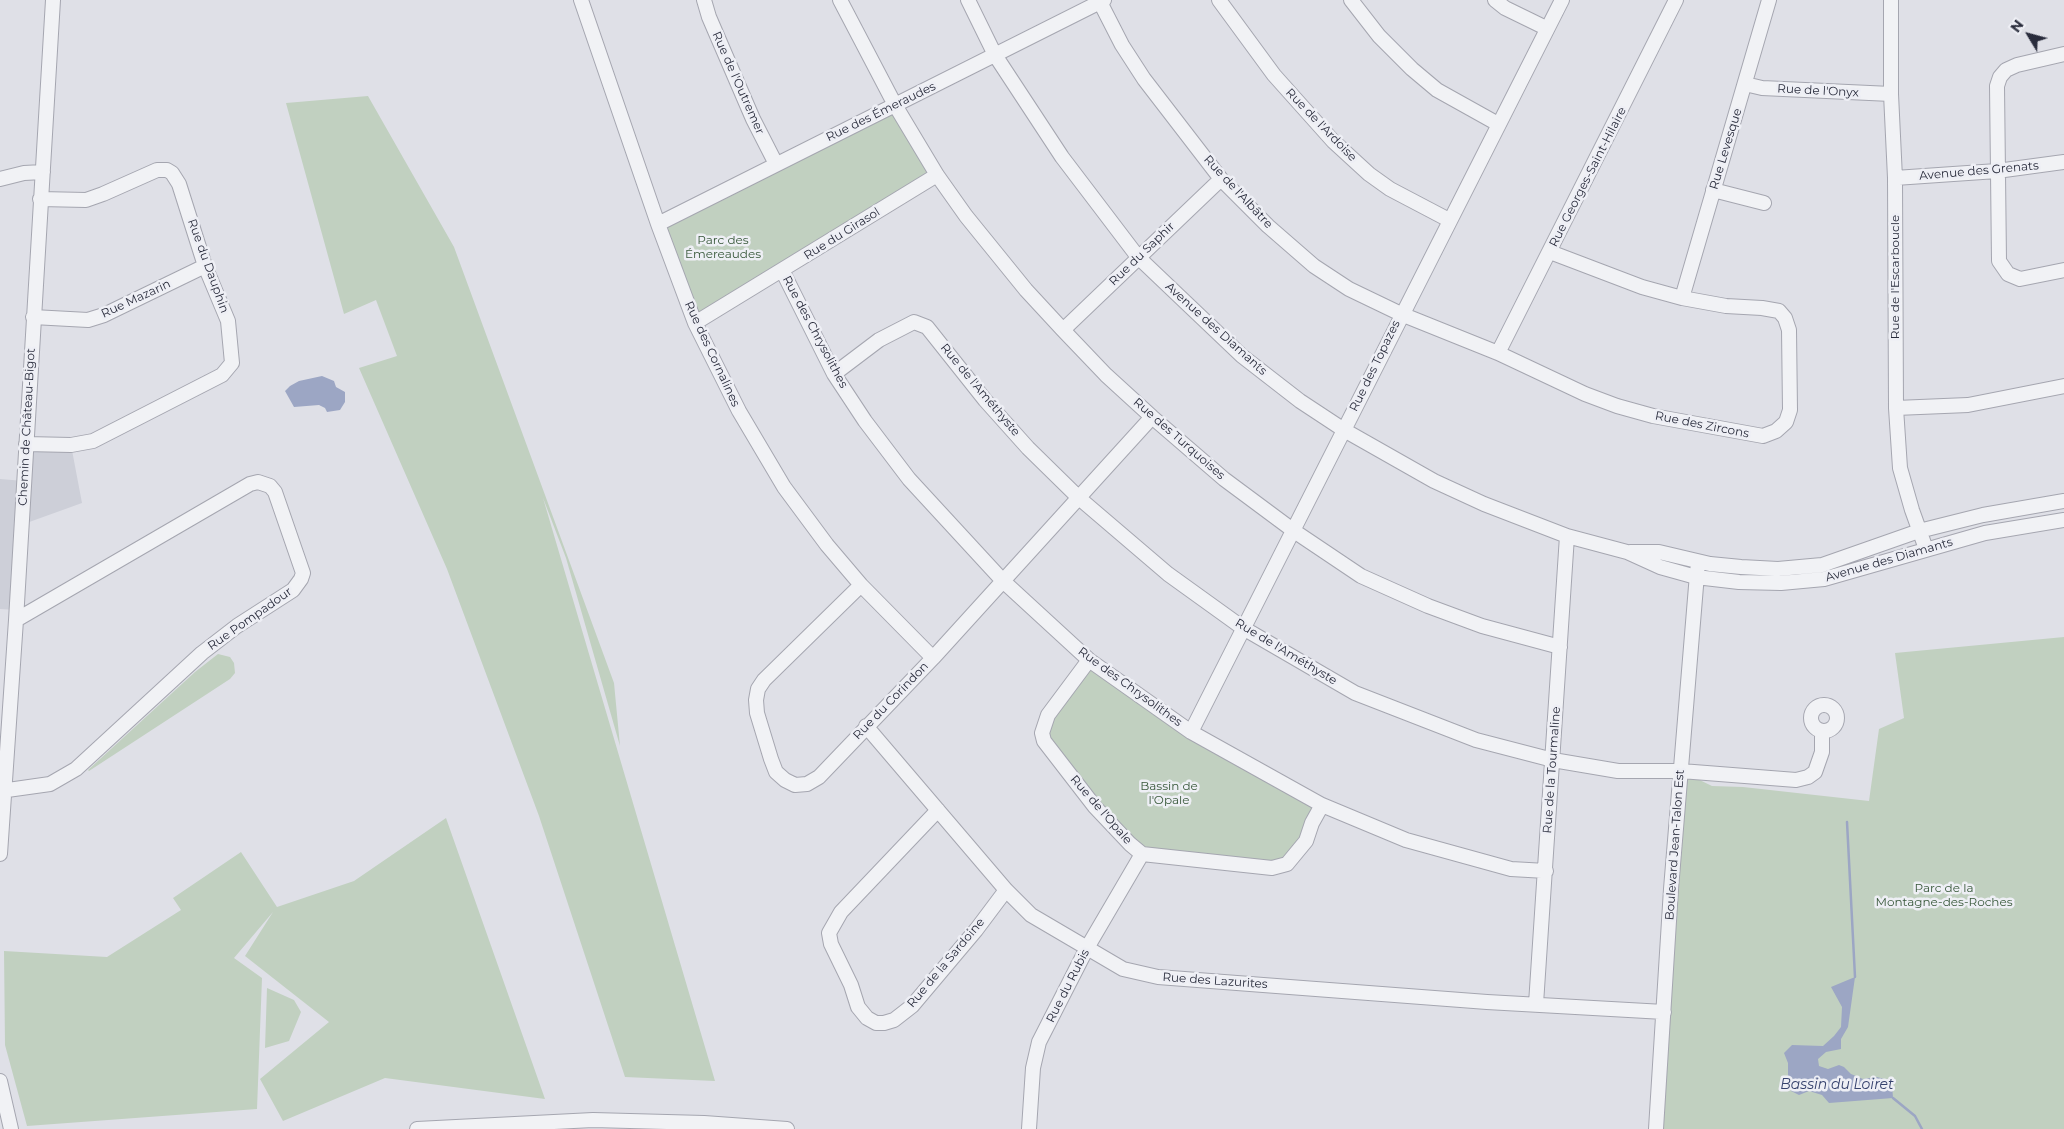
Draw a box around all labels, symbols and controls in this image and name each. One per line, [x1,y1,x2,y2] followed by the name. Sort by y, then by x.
[2004,10,2054,60] north arrow
[2006,16,2028,36] text: N
[709,29,767,137] street label: Rue de l'Outremer
[824,79,938,145] street label: Rue des Émeraudes
[1777,82,1859,100] street label: Rue de l'Onyx
[1282,85,1360,165] street label: Rue de l'Ardoise
[1546,105,1630,249] street label: Rue Georges-Saint-Hilaire
[1707,107,1745,191] street label: Rue Levesque
[1200,153,1276,231] street label: Rue de l'Albâtre
[1919,159,2039,183] street label: Avenue des Grenats
[801,205,883,263] street label: Rue du Girasol
[1888,215,1902,339] street label: Rue de l'Escarboucle
[184,217,232,315] street label: Rue du Dauphin
[1106,219,1178,289] street label: Rue du Saphir
[685,233,761,261] park label: Parc des Émereaudes
[779,273,851,391] street label: Rue des Chrysolithes
[99,277,173,321] street label: Rue Mazarin
[1162,280,1270,378] street label: Avenue des Diamants
[681,299,743,409] street label: Rue des Cornalines
[1347,318,1403,414] street label: Rue des Topazes
[937,341,1023,439] street label: Rue de l'Améthyste
[16,348,38,506] street label: Chemin de Château-Bigot
[1130,395,1228,483] street label: Rue des Turquoises
[1654,409,1750,441] street label: Rue des Zircons
[1824,535,1954,585] street label: Avenue des Diamants
[205,585,295,653] street label: Rue Pompadour
[1232,616,1340,688] street label: Rue de l'Améthyste
[1075,644,1185,730] street label: Rue des Chrysolithes
[850,659,932,743] street label: Rue du Corindon
[1540,706,1564,834] street label: Rue de la Tourmaline
[1663,769,1687,921] street label: Boulevard Jean-Talon Est
[1067,773,1135,847] street label: Rue de l'Opale
[1140,779,1198,807] park label: Bassin de l'Opale
[1875,881,2013,909] park label: Parc de la Montagne-des-Roches
[904,915,988,1011] street label: Rue de la Sardoine
[1043,947,1093,1025] street label: Rue du Rubis
[1162,970,1268,992] street label: Rue des Lazurites
[1780,1077,1894,1093] water label: Bassin du Loiret

